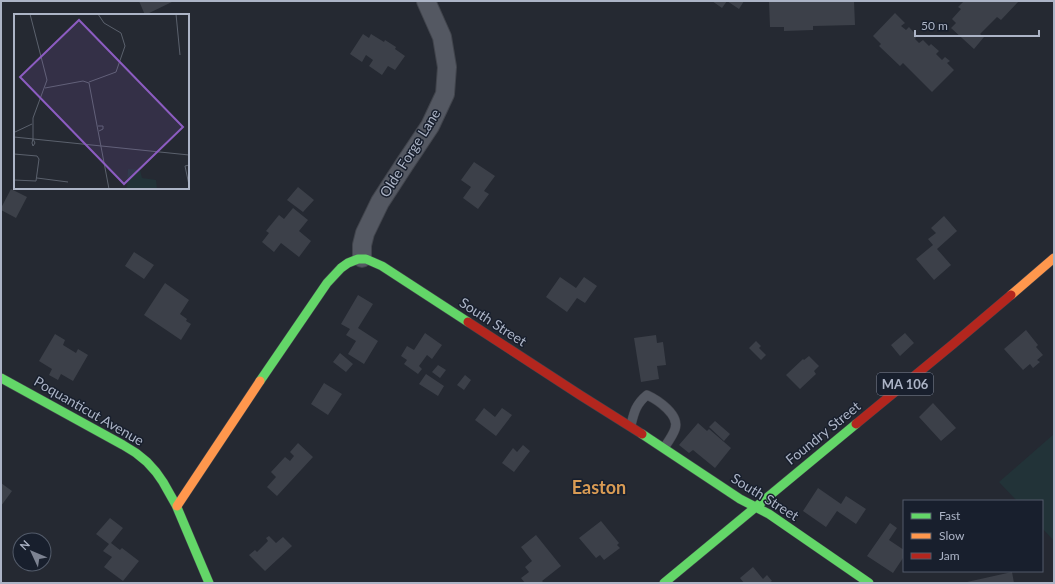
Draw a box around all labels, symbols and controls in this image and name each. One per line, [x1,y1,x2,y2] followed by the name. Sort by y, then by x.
[915,12,1039,38] scale bar
[14,14,189,189] inset map
[921,18,948,33] text: 50 m
[376,105,444,200] street label: Olde Forge Lane
[457,294,530,350] street label: South Street
[31,372,147,449] street label: Poquanticut Avenue
[877,373,933,395] road number: MA 106
[782,397,863,468] street label: Foundry Street
[728,469,802,524] street label: South Street
[572,476,626,498] district label: Easton
[903,500,1043,572] legend
[939,508,961,523] text: Fast
[939,528,965,543] text: Slow
[12,532,52,572] north arrow
[17,537,32,552] text: N
[939,548,960,563] text: Jam

